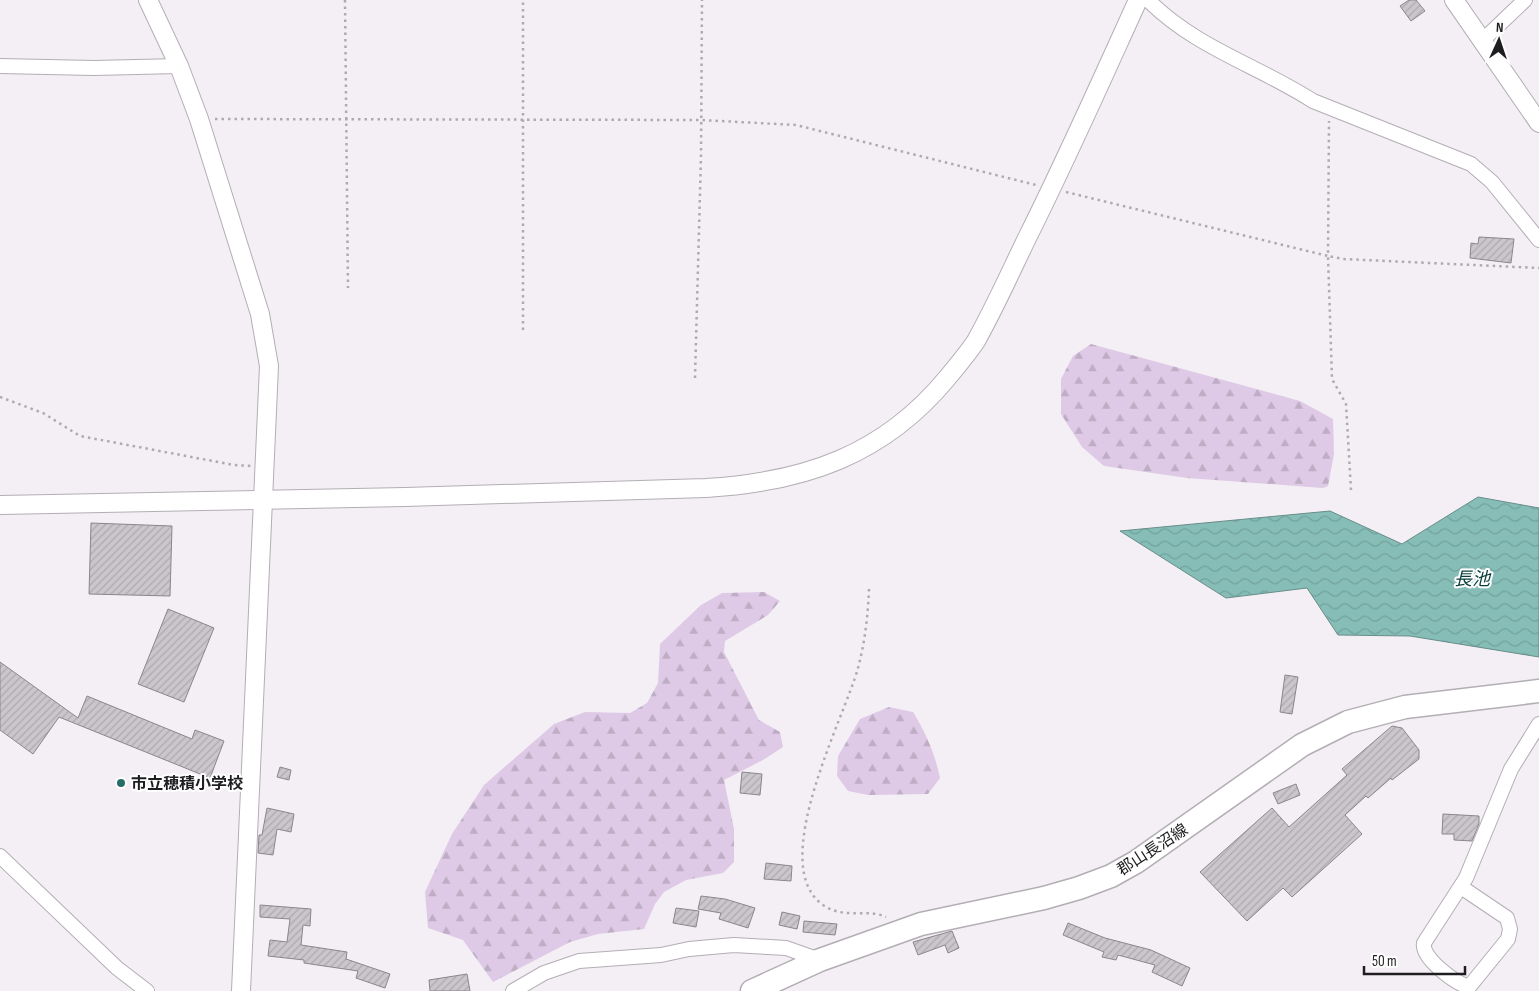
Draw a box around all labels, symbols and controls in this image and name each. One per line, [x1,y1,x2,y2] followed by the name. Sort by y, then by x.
[1474,15,1524,65] north arrow
[1495,19,1504,36] text: N
[1454,569,1492,590] water label: 長池
[131,775,243,794] place label: 市立穂積小学校
[115,777,127,789] marker: 市立穂積小学校
[1114,821,1192,880] street label: 郡山長沼線
[1364,944,1465,976] scale bar
[1372,952,1397,971] text: 50 m

